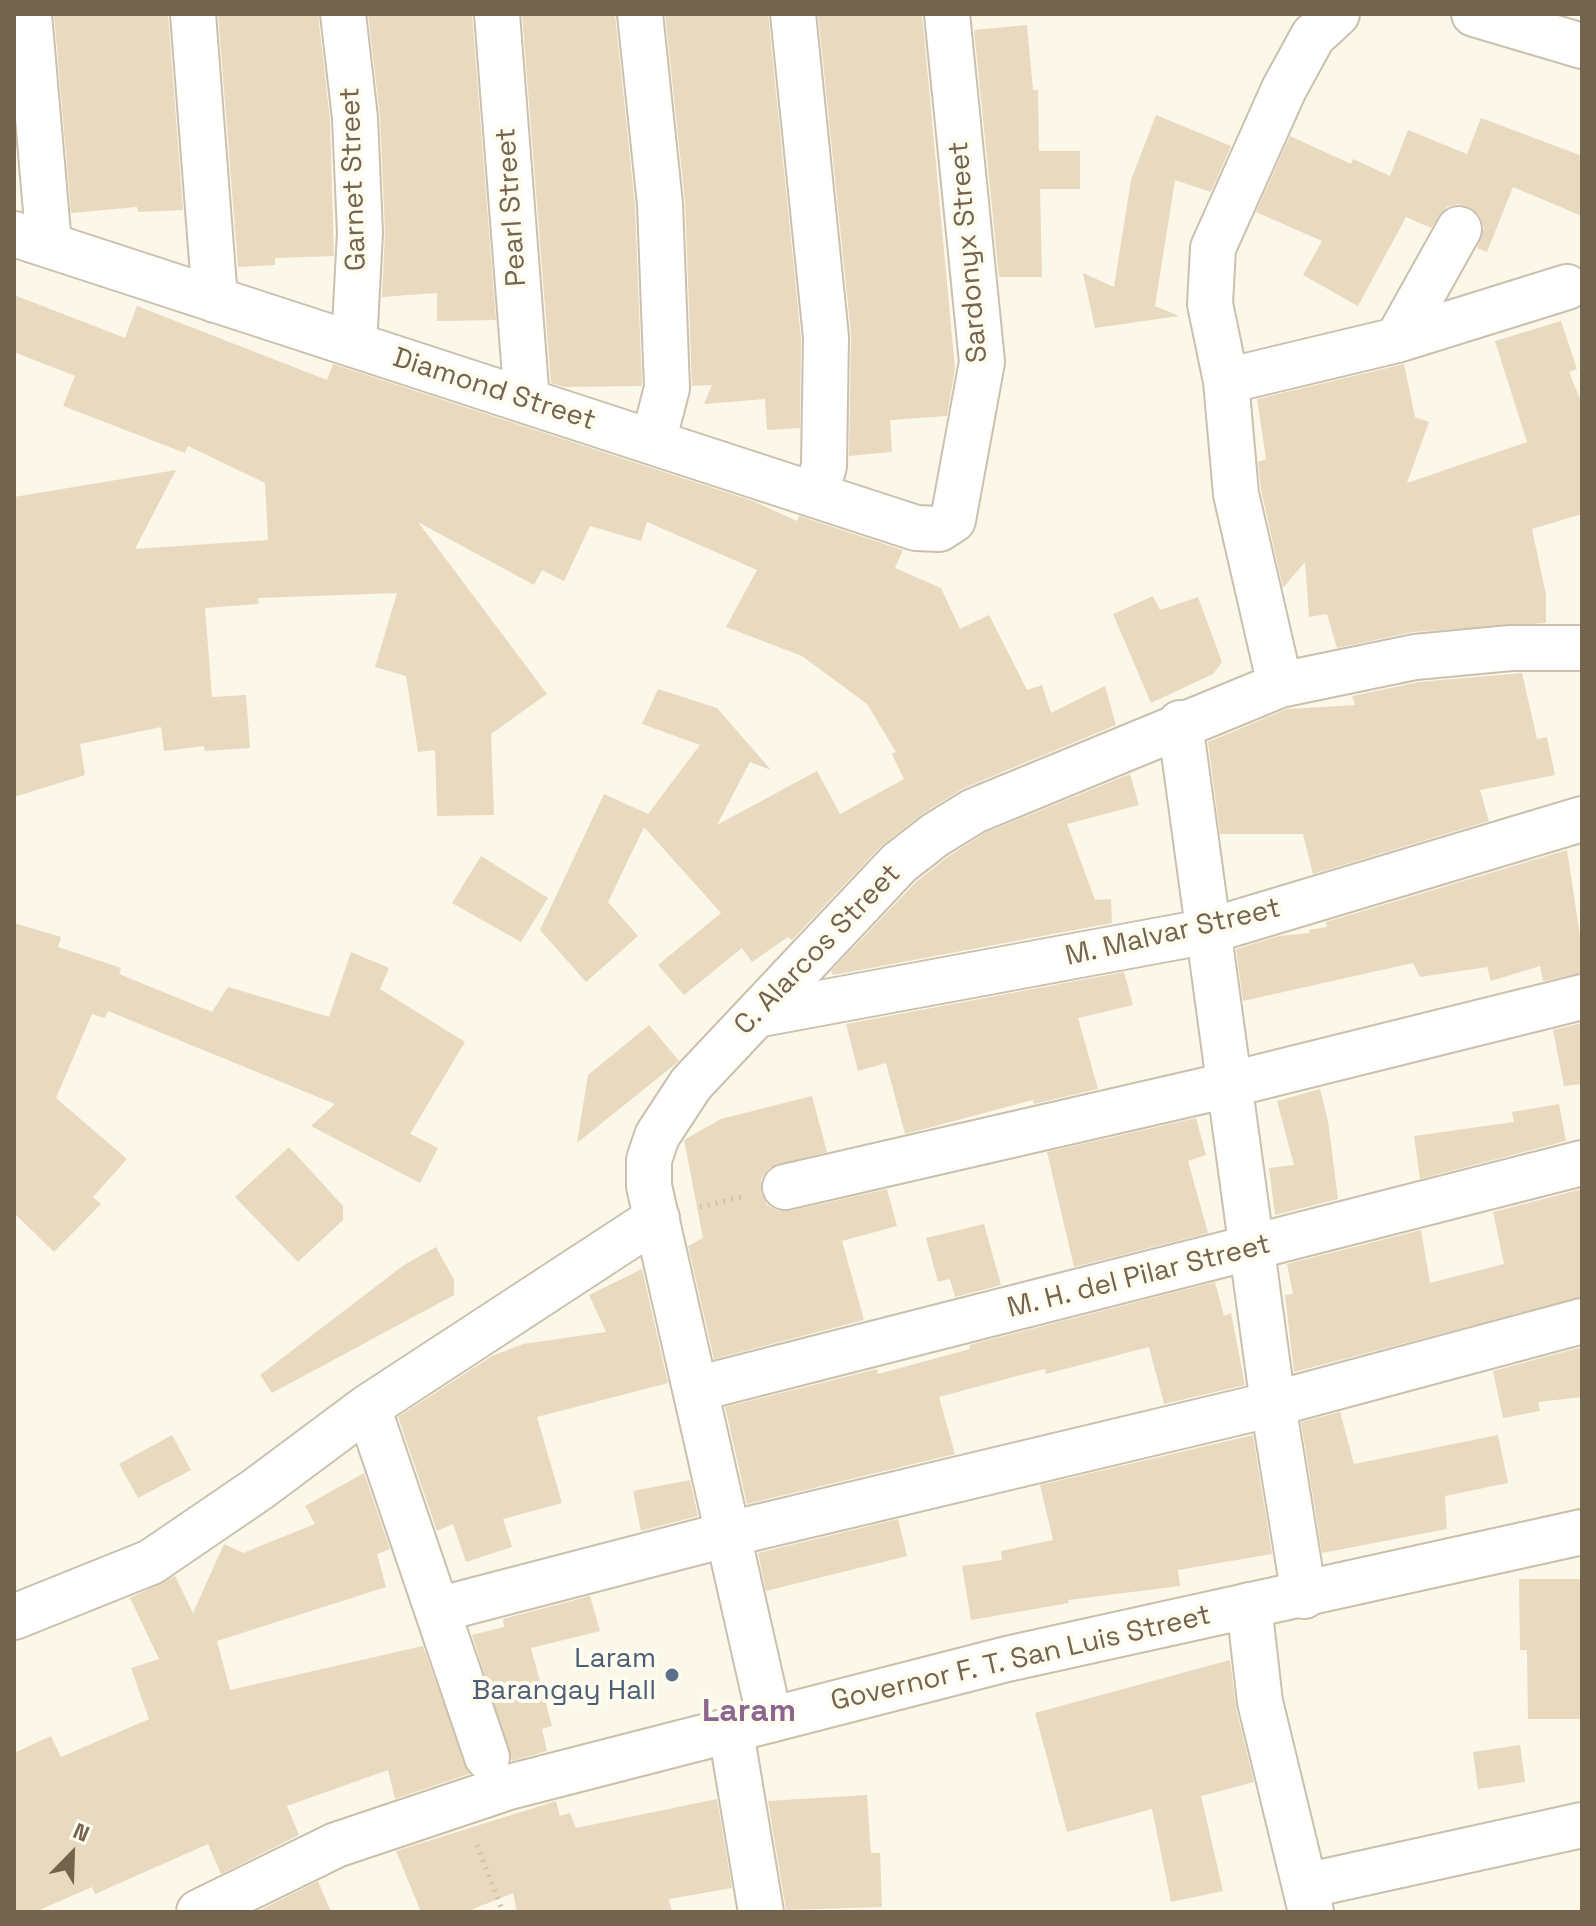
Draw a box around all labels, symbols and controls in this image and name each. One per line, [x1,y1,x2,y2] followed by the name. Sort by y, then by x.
[334,86,374,272] street label: Garnet Street
[490,126,534,288] street label: Pearl Street
[943,140,995,364] street label: Sardonyx Street
[389,341,599,439] street label: Diamond Street
[728,858,908,1042] street label: C. Alarcos Street
[1062,892,1284,974] street label: M. Malvar Street
[1004,1228,1274,1326] street label: M. H. del Pilar Street
[828,1599,1214,1719] street label: Governor F. T. San Luis Street
[472,1642,656,1708] place label: Laram Barangay Hall
[663,1666,681,1684] marker: Laram Barangay Hall
[702,1693,796,1731] district label: Laram
[32,1814,112,1894] north arrow
[69,1816,94,1848] text: N

